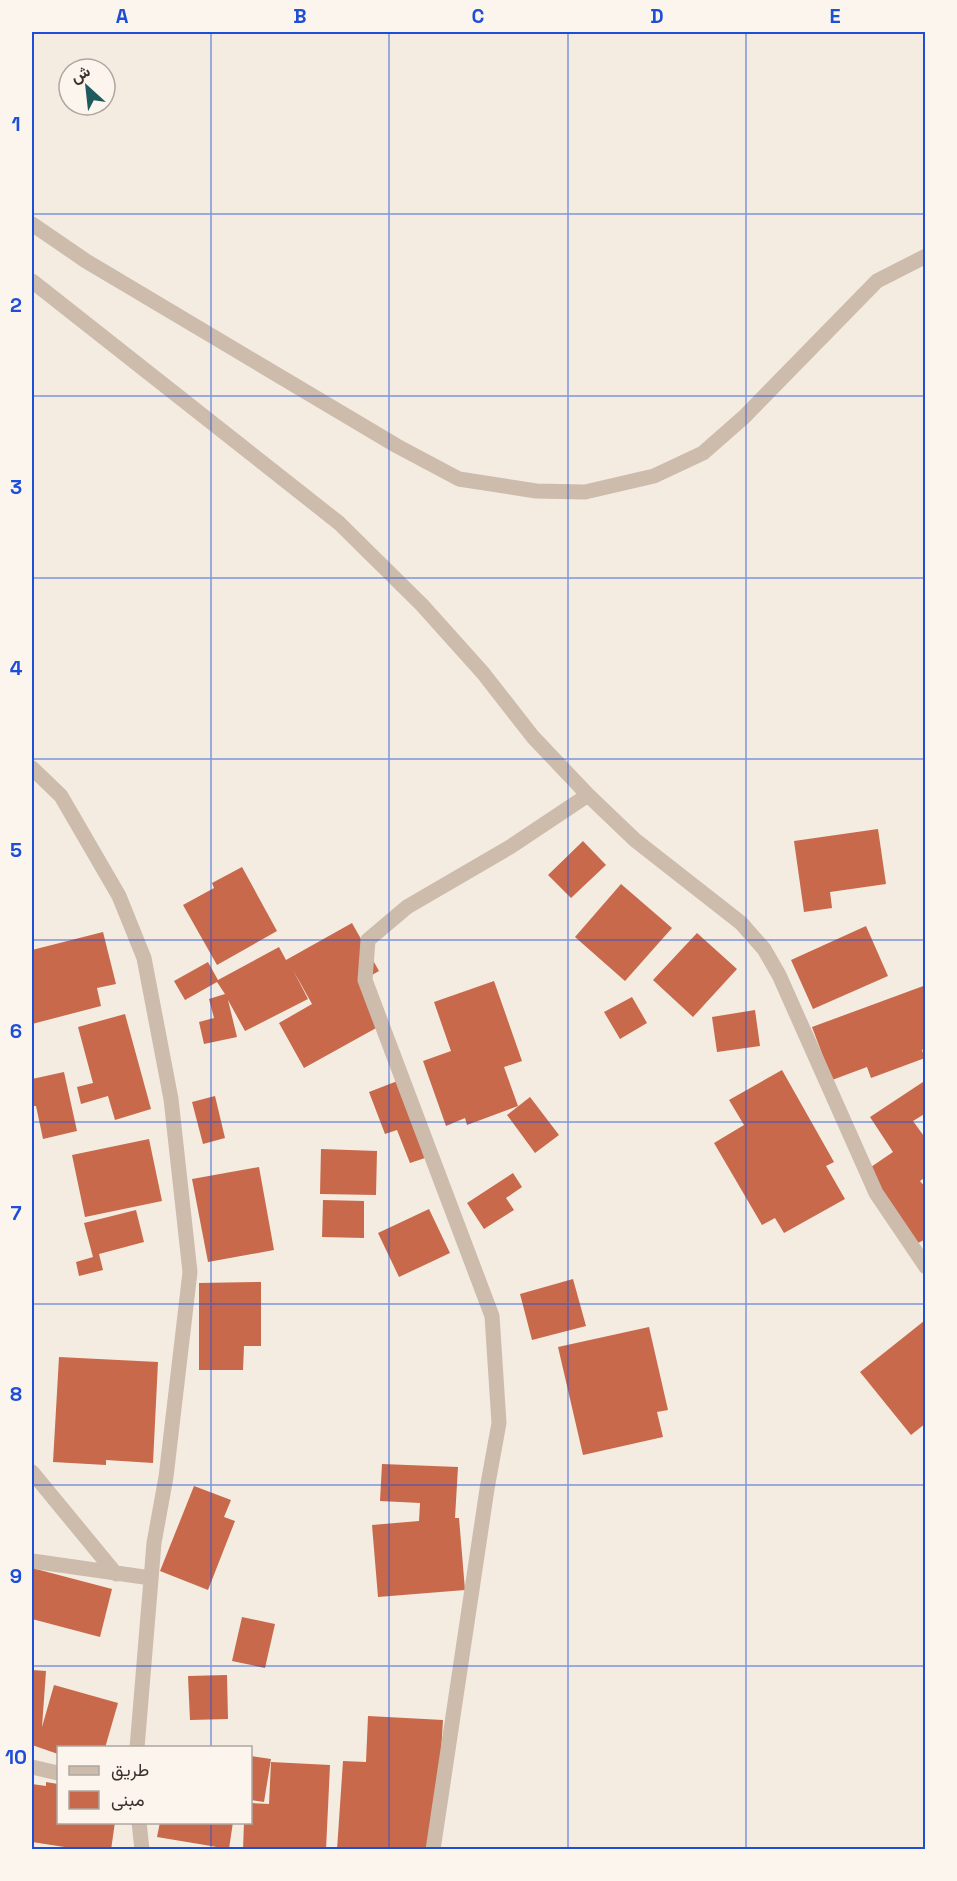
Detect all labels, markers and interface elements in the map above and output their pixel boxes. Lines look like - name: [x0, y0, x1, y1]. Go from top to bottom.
- text: A: [116, 3, 129, 29]
- text: B: [293, 3, 307, 29]
- text: C: [472, 3, 485, 29]
- text: D: [650, 3, 664, 29]
- text: E: [829, 3, 841, 29]
- north arrow: [57, 57, 117, 117]
- text: ش: [67, 60, 94, 88]
- text: 1: [11, 111, 21, 137]
- text: 2: [10, 292, 22, 318]
- text: 3: [10, 474, 22, 500]
- text: 4: [10, 655, 23, 681]
- text: 5: [10, 837, 22, 863]
- text: 6: [10, 1018, 22, 1044]
- text: 7: [10, 1200, 22, 1226]
- text: 8: [10, 1381, 22, 1407]
- text: 9: [10, 1563, 22, 1589]
- text: 10: [5, 1744, 27, 1770]
- legend: [57, 1746, 252, 1824]
- text: طريق: [111, 1758, 149, 1781]
- text: مبنى: [111, 1788, 145, 1811]

